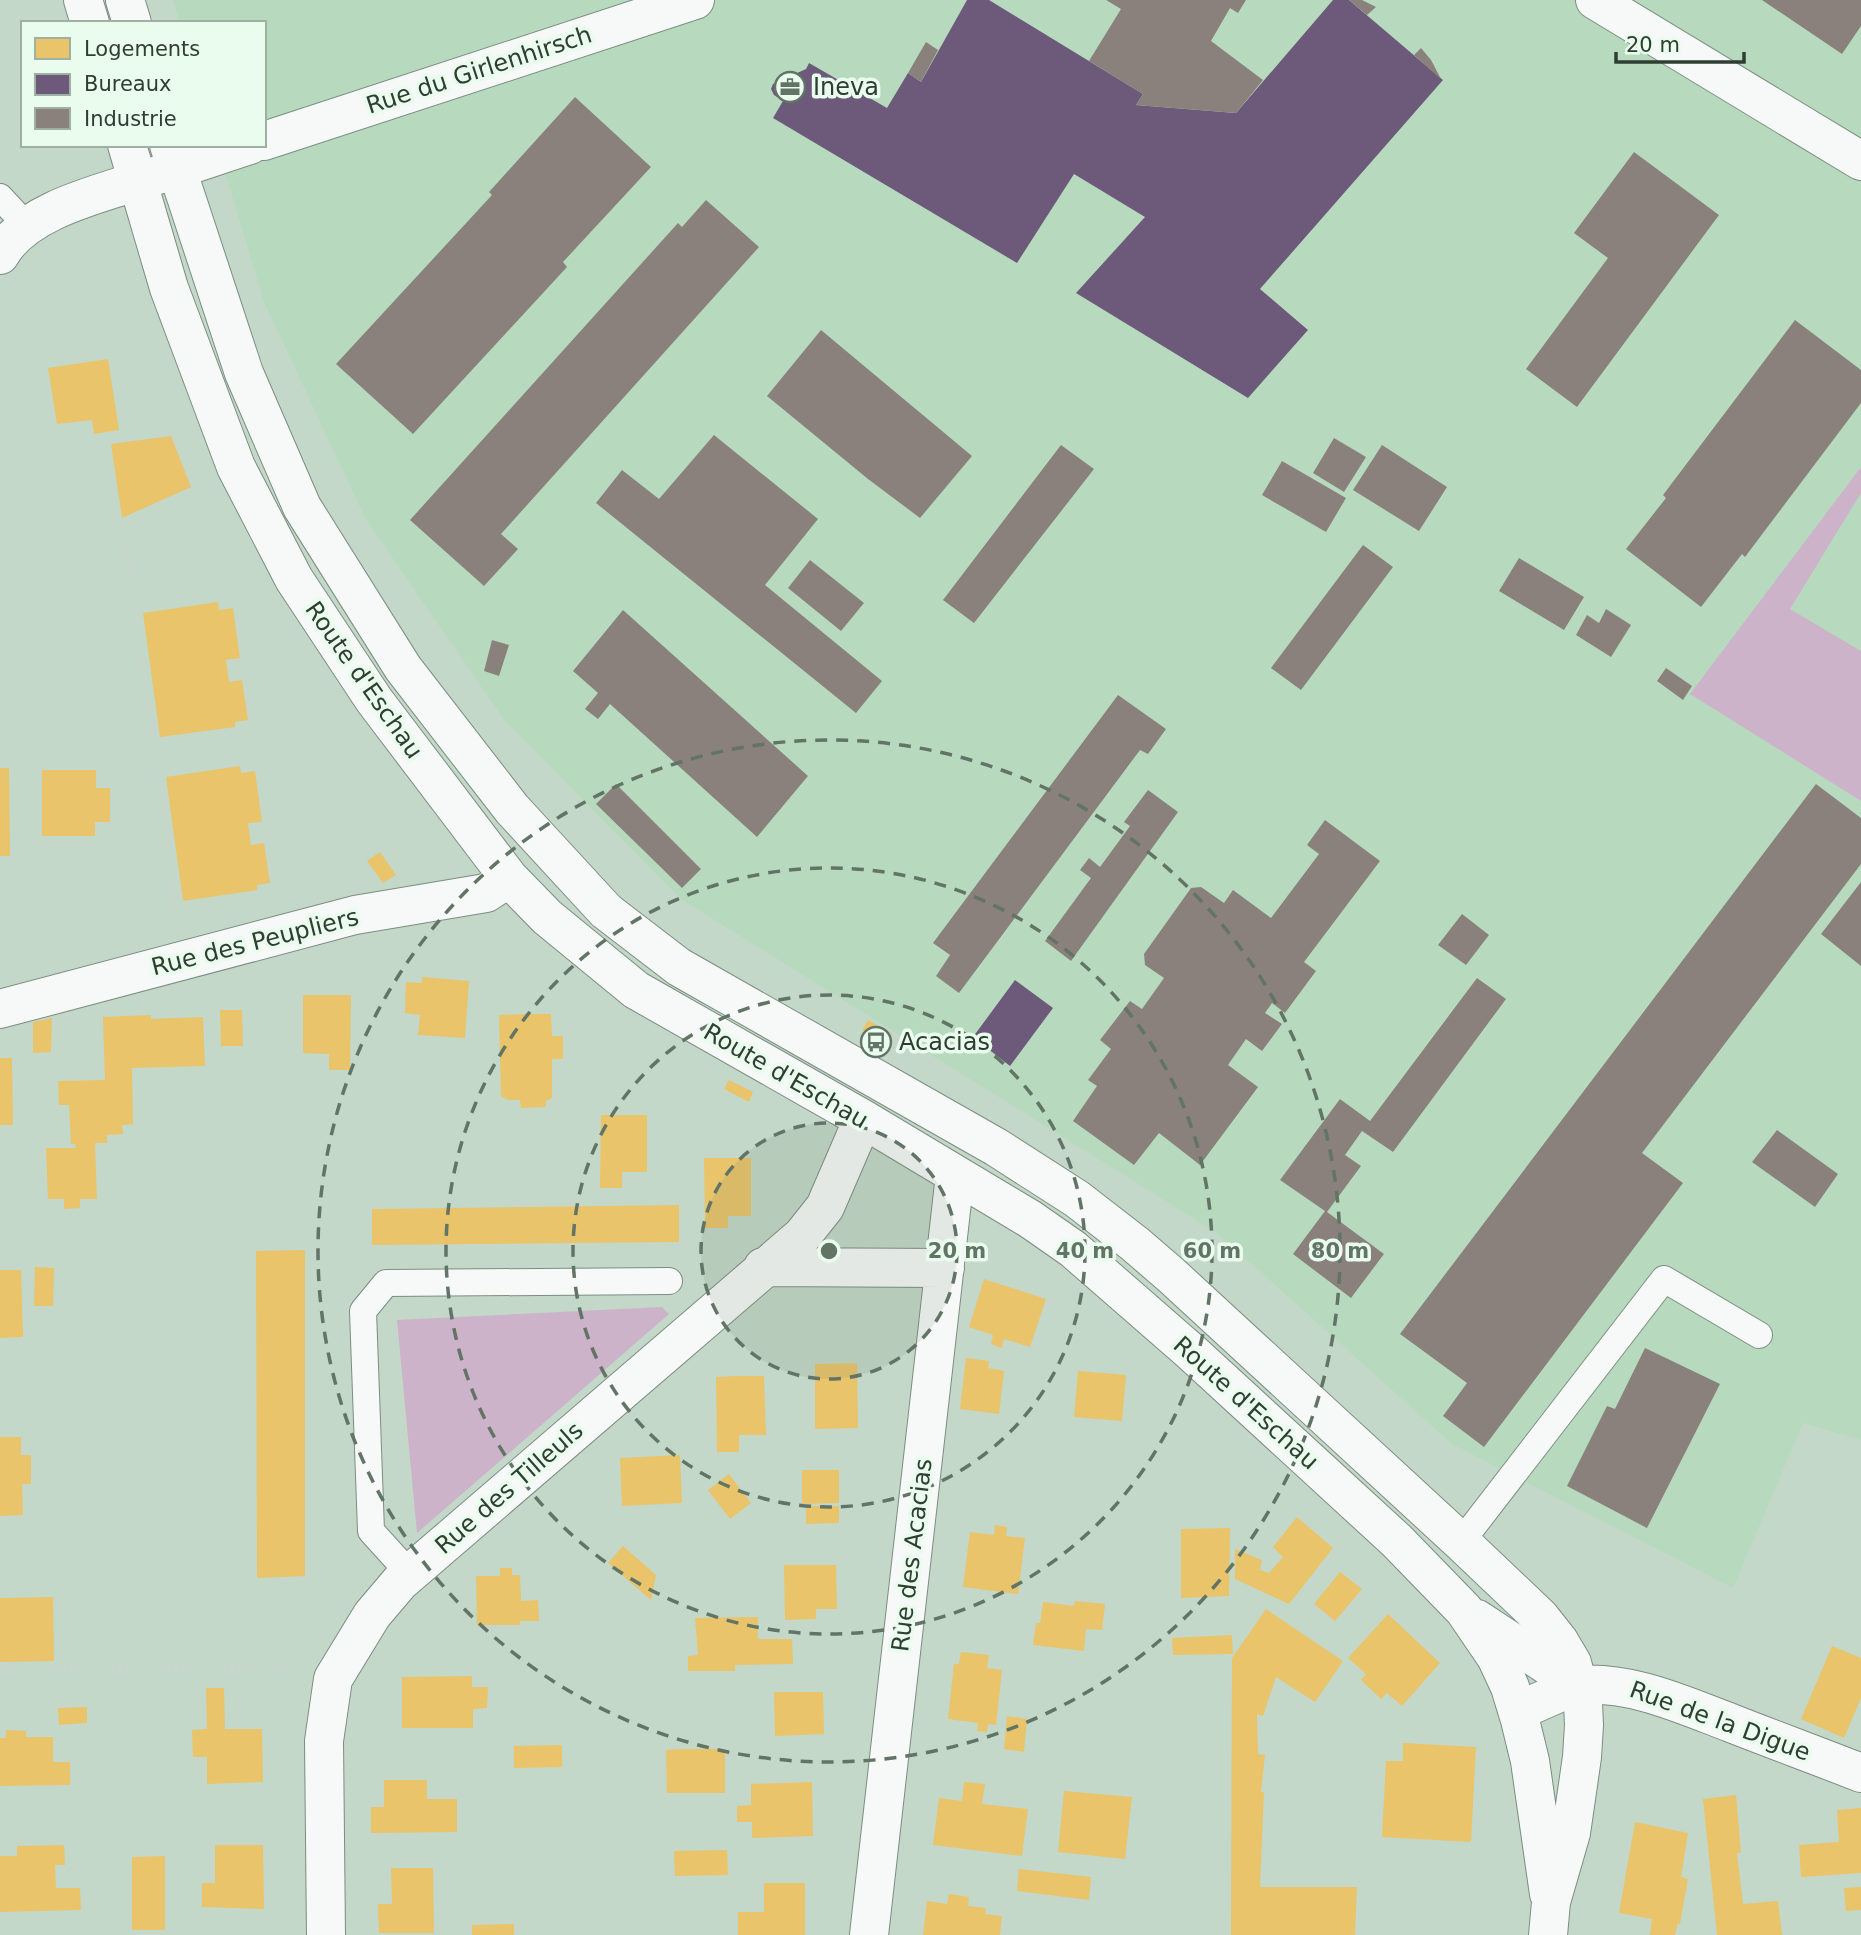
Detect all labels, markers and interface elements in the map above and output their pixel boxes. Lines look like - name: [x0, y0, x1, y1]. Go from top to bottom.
- street label: Rue du Girlenhirsch: [363, 20, 595, 120]
- legend: [21, 21, 266, 147]
- scale bar: [1616, 21, 1744, 65]
- text: 20 m: [1626, 33, 1680, 57]
- text: Logements: [84, 37, 200, 61]
- office icon: Ineva: [773, 70, 807, 104]
- text: Bureaux: [84, 72, 171, 96]
- place label: Ineva: [813, 73, 879, 101]
- text: Industrie: [84, 107, 177, 131]
- street label: Route d'Eschau: [299, 596, 429, 764]
- street label: Rue des Peupliers: [148, 903, 362, 981]
- street label: Route d'Eschau: [699, 1018, 873, 1134]
- bus stop icon: Acacias: [859, 1025, 893, 1059]
- place label: Acacias: [899, 1028, 990, 1056]
- centre of rings: [817, 1239, 841, 1263]
- text: 20 m: [928, 1239, 986, 1263]
- text: 40 m: [1056, 1239, 1114, 1263]
- text: 60 m: [1183, 1239, 1241, 1263]
- text: 80 m: [1311, 1239, 1369, 1263]
- street label: Route d'Eschau: [1168, 1331, 1324, 1475]
- street label: Rue des Tilleuls: [429, 1416, 589, 1560]
- street label: Rue des Acacias: [886, 1457, 938, 1653]
- street label: Rue de la Digue: [1626, 1675, 1814, 1767]

